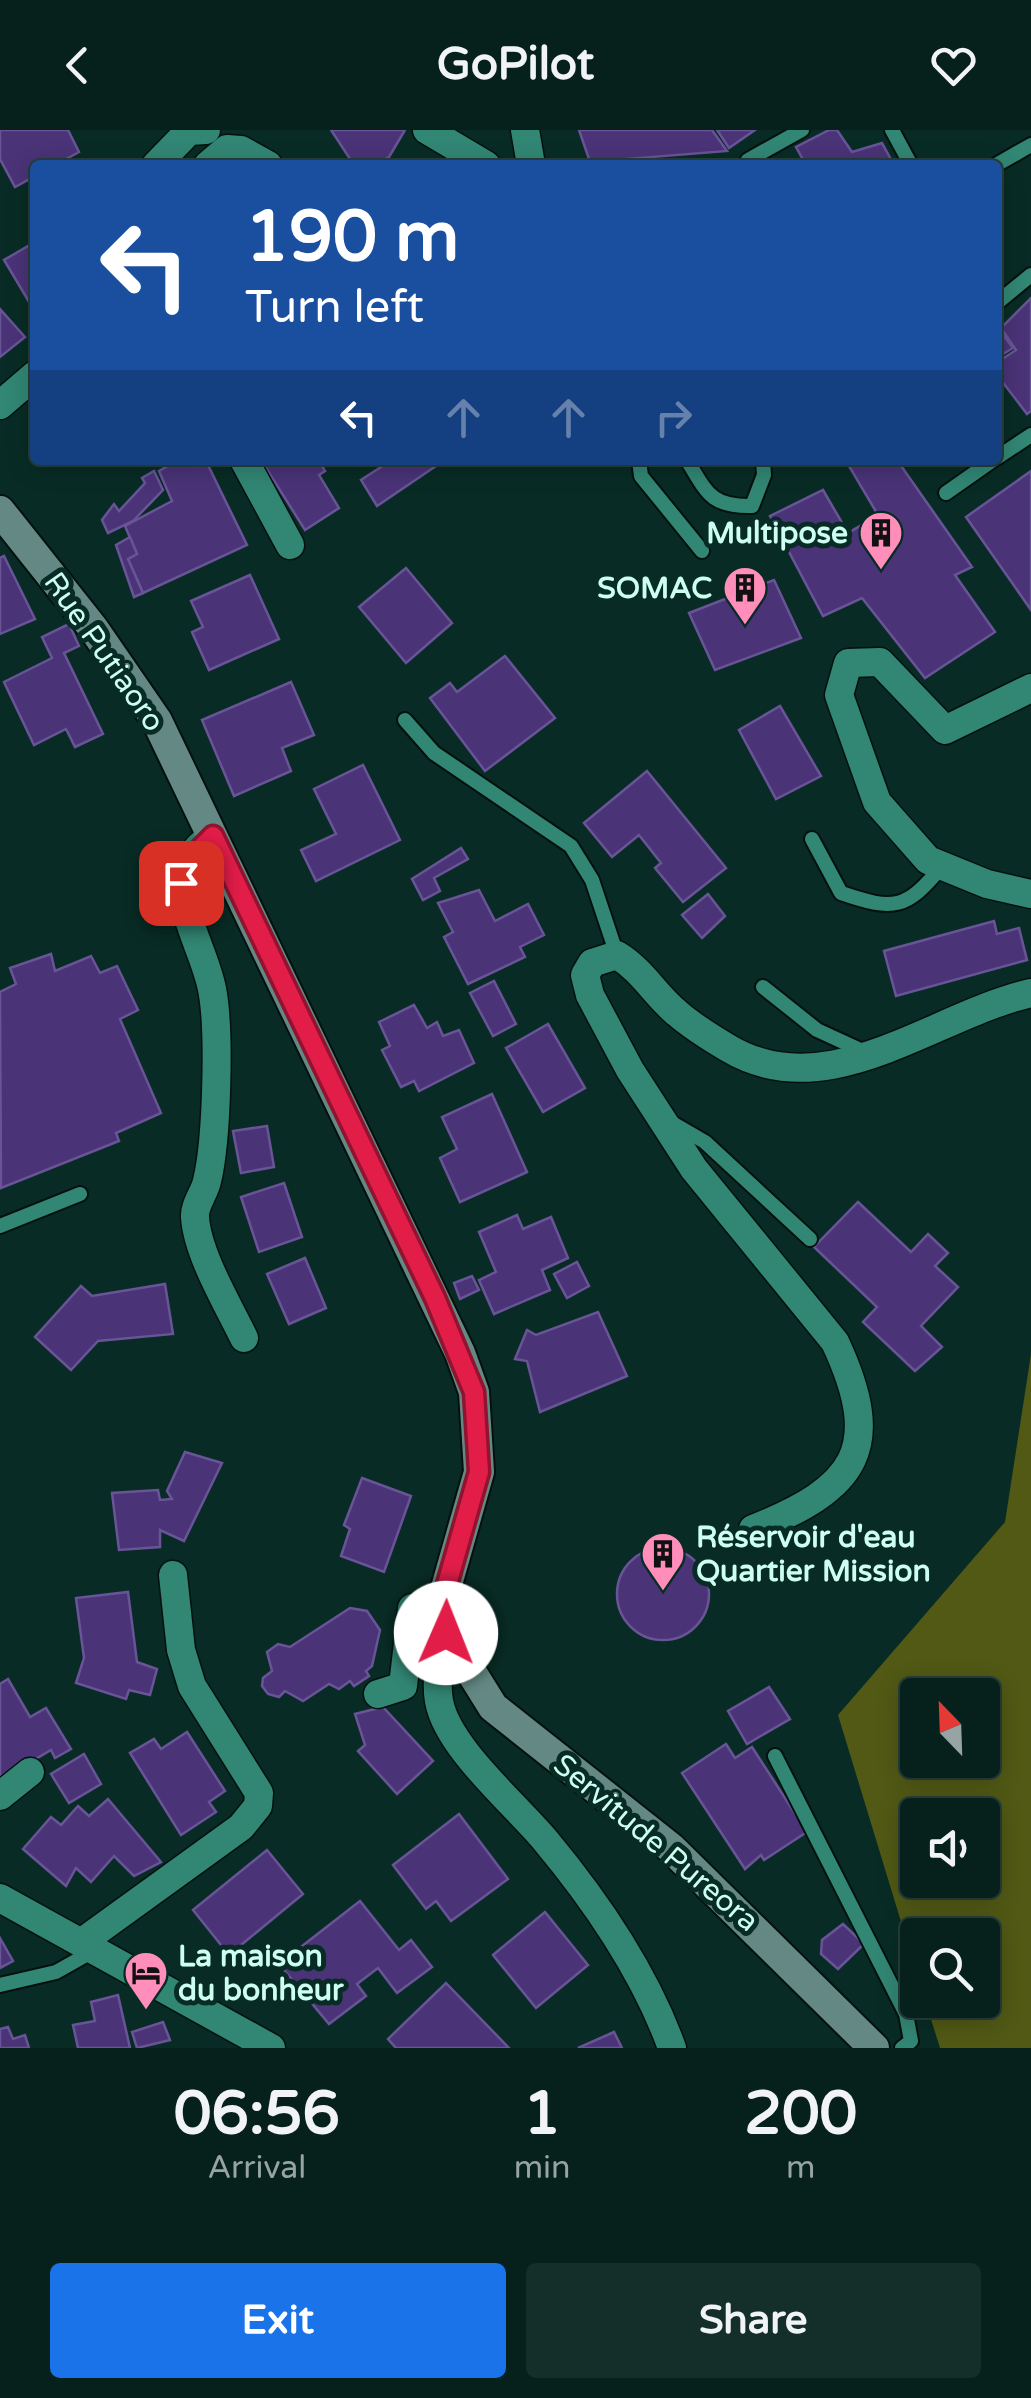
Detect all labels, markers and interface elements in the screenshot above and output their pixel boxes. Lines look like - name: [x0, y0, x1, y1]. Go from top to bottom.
- icon: back: [50, 38, 105, 93]
- text: GoPilot: [437, 38, 594, 92]
- icon: heart: [926, 38, 981, 93]
- text: 190 m: [245, 196, 459, 280]
- icon: left: [80, 200, 210, 330]
- text: Turn left: [245, 281, 424, 335]
- icon: left: [331, 390, 386, 445]
- icon: ahead: [436, 390, 491, 445]
- icon: ahead: [541, 390, 596, 445]
- icon: right: [646, 390, 701, 445]
- building icon: Multipose: [858, 510, 904, 571]
- place label: Multipose: [706, 515, 848, 552]
- street label: Rue Putiaoro: [36, 565, 172, 739]
- building icon: SOMAC: [722, 565, 768, 626]
- place label: SOMAC: [597, 570, 712, 607]
- pin: [139, 841, 224, 926]
- icon: arrive: [154, 856, 209, 911]
- place label: Réservoir d'eau Quartier Mission: [696, 1519, 931, 1590]
- building icon: Réservoir d'eau Quartier Mission: [640, 1531, 686, 1592]
- position arrow: [394, 1581, 498, 1685]
- north arrow: [900, 1678, 1000, 1778]
- map controls: [900, 1678, 1000, 2018]
- street label: Servitude Pureora: [546, 1746, 766, 1940]
- button: sound: [900, 1798, 1000, 1898]
- button: search: [900, 1918, 1000, 2018]
- place label: La maison du bonheur: [178, 1938, 344, 2009]
- hotel icon: La maison du bonheur: [123, 1950, 169, 2011]
- text: 06:56: [174, 2078, 340, 2150]
- text: 1: [523, 2078, 561, 2150]
- text: 200: [744, 2078, 857, 2150]
- text: Arrival: [207, 2149, 306, 2187]
- text: min: [514, 2149, 571, 2187]
- text: m: [786, 2149, 815, 2187]
- button: Exit: [50, 2263, 506, 2378]
- button: Share: [526, 2263, 981, 2378]

